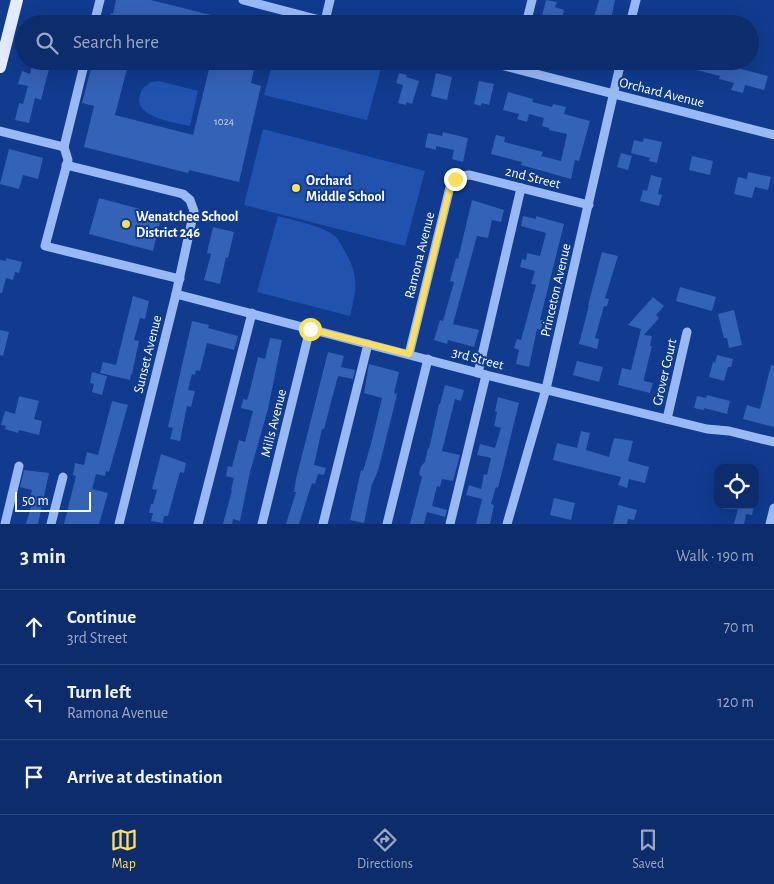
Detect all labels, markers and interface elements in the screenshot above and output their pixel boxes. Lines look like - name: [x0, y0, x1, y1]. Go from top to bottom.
- search box: [15, 15, 759, 70]
- icon: search: [33, 29, 61, 57]
- text: Search here: [73, 33, 159, 52]
- street label: Orchard Avenue: [618, 76, 706, 110]
- house number: 1024: [214, 116, 234, 127]
- street label: 2nd Street: [504, 164, 562, 192]
- route end: [444, 168, 467, 191]
- place label: Orchard Middle School: [306, 174, 385, 204]
- marker: Orchard Middle School: [290, 182, 302, 194]
- place label: Wenatchee School District 246: [136, 210, 239, 240]
- street label: Ramona Avenue: [402, 211, 437, 300]
- marker: Wenatchee School District 246: [120, 218, 132, 230]
- street label: Princeton Avenue: [538, 242, 574, 338]
- street label: Sunset Avenue: [131, 314, 164, 395]
- route start: [299, 318, 322, 341]
- street label: Grover Court: [650, 337, 680, 407]
- street label: 3rd Street: [450, 345, 506, 373]
- street label: Mills Avenue: [259, 388, 289, 459]
- map controls: [714, 464, 759, 509]
- button: locate: [714, 464, 759, 509]
- scale bar: [15, 489, 91, 512]
- text: 50 m: [22, 494, 49, 508]
- text: 3 min: [20, 546, 66, 567]
- text: Walk · 190 m: [676, 548, 754, 564]
- text: Continue: [67, 608, 136, 627]
- icon: ahead: [20, 613, 48, 641]
- text: 70 m: [723, 619, 754, 635]
- text: 3rd Street: [67, 630, 127, 646]
- text: Turn left: [67, 683, 131, 702]
- icon: left: [20, 688, 48, 716]
- text: 120 m: [717, 694, 754, 710]
- text: Ramona Avenue: [67, 705, 168, 721]
- icon: arrive: [20, 763, 48, 791]
- text: Arrive at destination: [67, 768, 223, 787]
- tab: Map: [110, 826, 138, 873]
- tab: Directions: [357, 826, 413, 873]
- tab: Saved: [632, 826, 664, 873]

